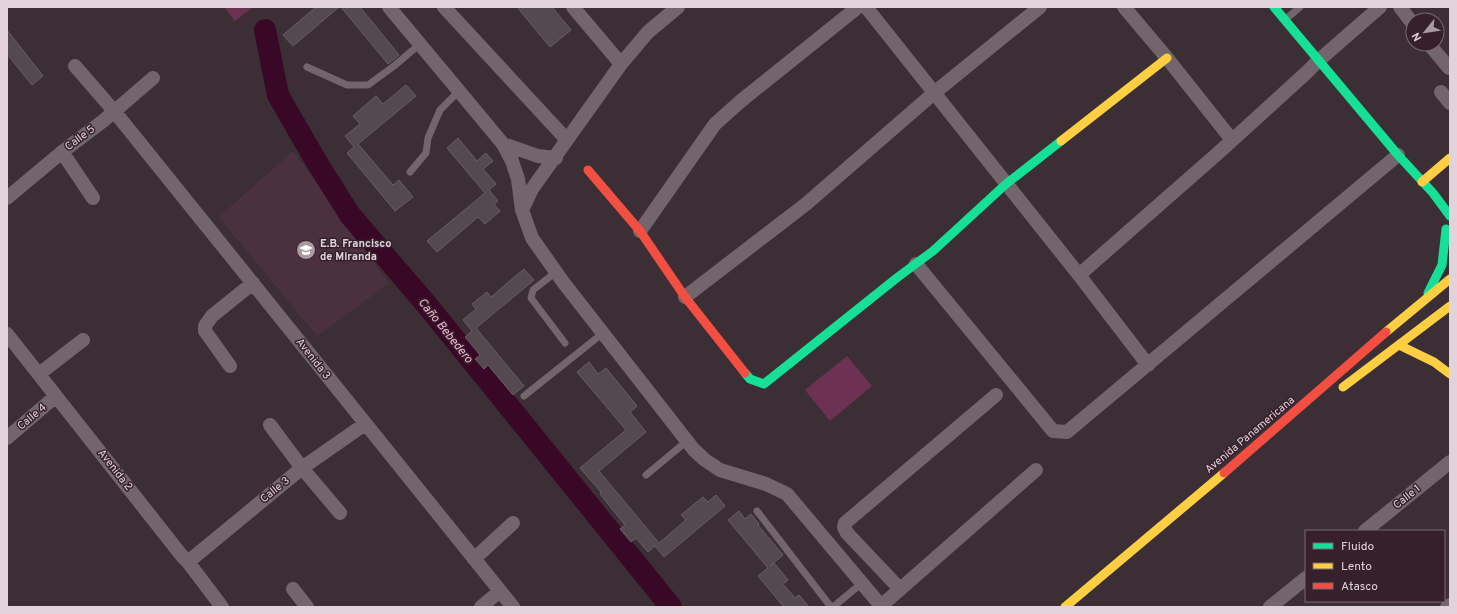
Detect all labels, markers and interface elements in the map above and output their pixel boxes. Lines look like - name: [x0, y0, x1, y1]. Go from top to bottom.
- north arrow: [1405, 12, 1445, 52]
- text: N: [1409, 30, 1425, 43]
- street label: Calle 5: [62, 122, 98, 154]
- place label: E.B. Francisco de Miranda: [320, 237, 392, 264]
- school or university icon: E.B. Francisco de Miranda: [295, 239, 317, 261]
- water label: Caño Bebedero: [414, 295, 477, 367]
- street label: Avenida 3: [292, 336, 334, 382]
- street label: Avenida Panamericana: [1202, 393, 1298, 477]
- street label: Calle 4: [14, 401, 50, 433]
- street label: Avenida 2: [94, 446, 136, 494]
- street label: Calle 3: [257, 474, 293, 506]
- street label: Calle 1: [1390, 482, 1424, 512]
- legend: [1305, 530, 1445, 602]
- text: Fluido: [1341, 539, 1374, 555]
- text: Lento: [1341, 559, 1372, 575]
- text: Atasco: [1341, 579, 1378, 595]

